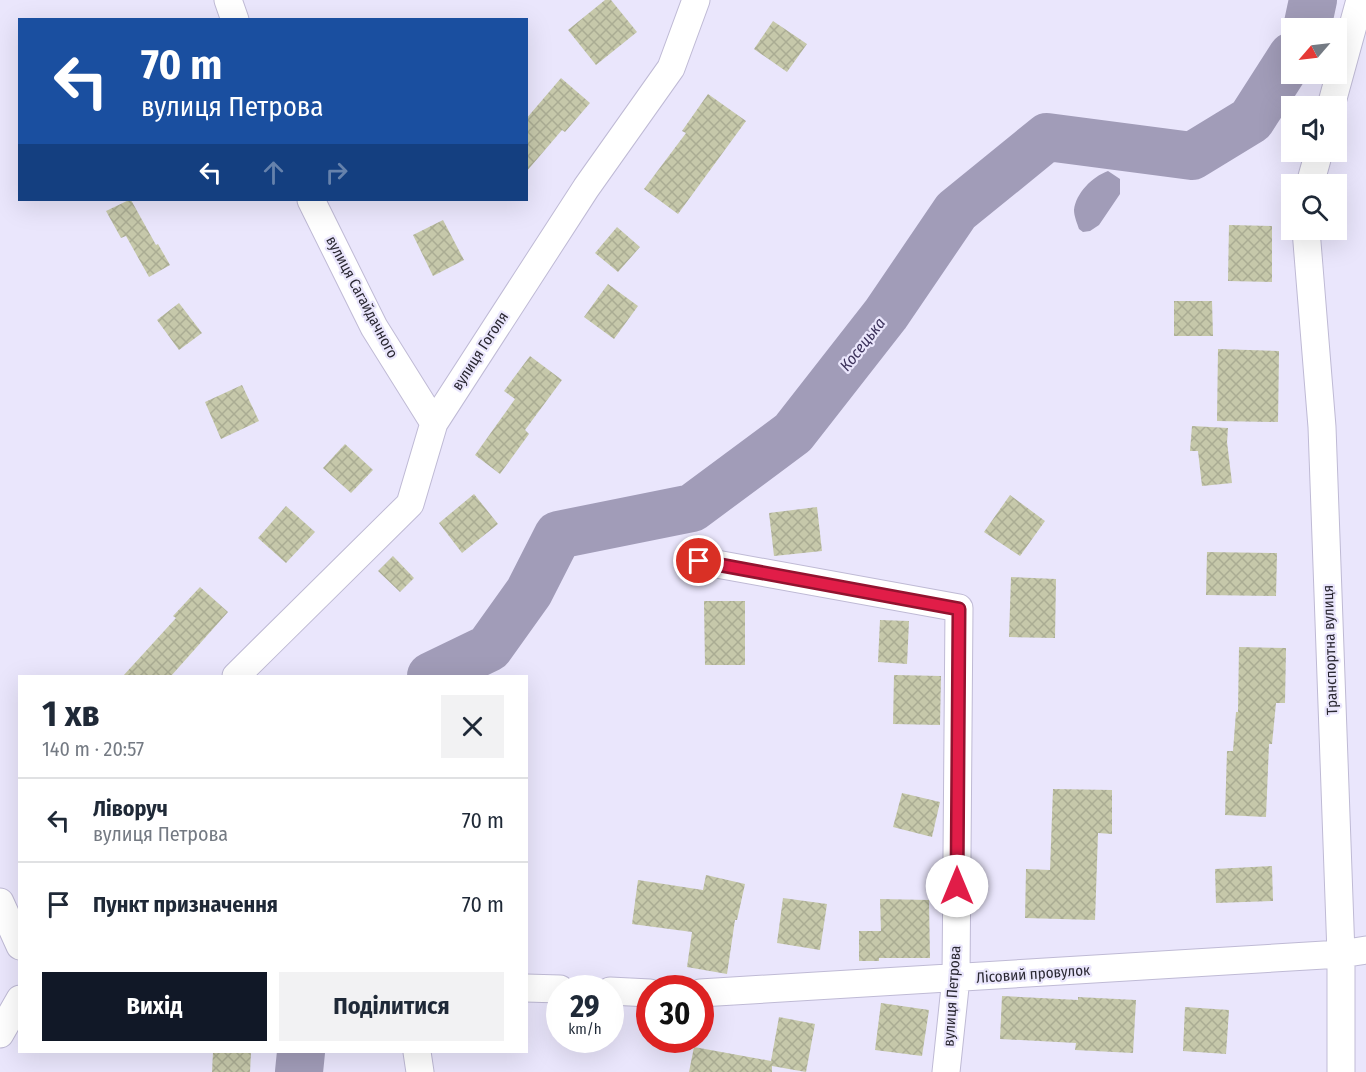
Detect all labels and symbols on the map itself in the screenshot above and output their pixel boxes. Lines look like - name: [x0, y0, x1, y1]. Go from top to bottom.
- north arrow: [1281, 18, 1347, 84]
- street label: вулиця Сагайдачного: [322, 233, 402, 361]
- street label: вулиця Гоголя: [448, 308, 512, 394]
- water label: Косецька: [836, 314, 889, 375]
- pin: [673, 535, 724, 586]
- street label: Транспортна вулиця: [1319, 585, 1341, 715]
- position arrow: [925, 854, 989, 918]
- street label: вулиця Петрова: [939, 945, 965, 1047]
- street label: Лісовий провулок: [975, 961, 1091, 987]
- speed limit sign: 30: [636, 975, 714, 1053]

